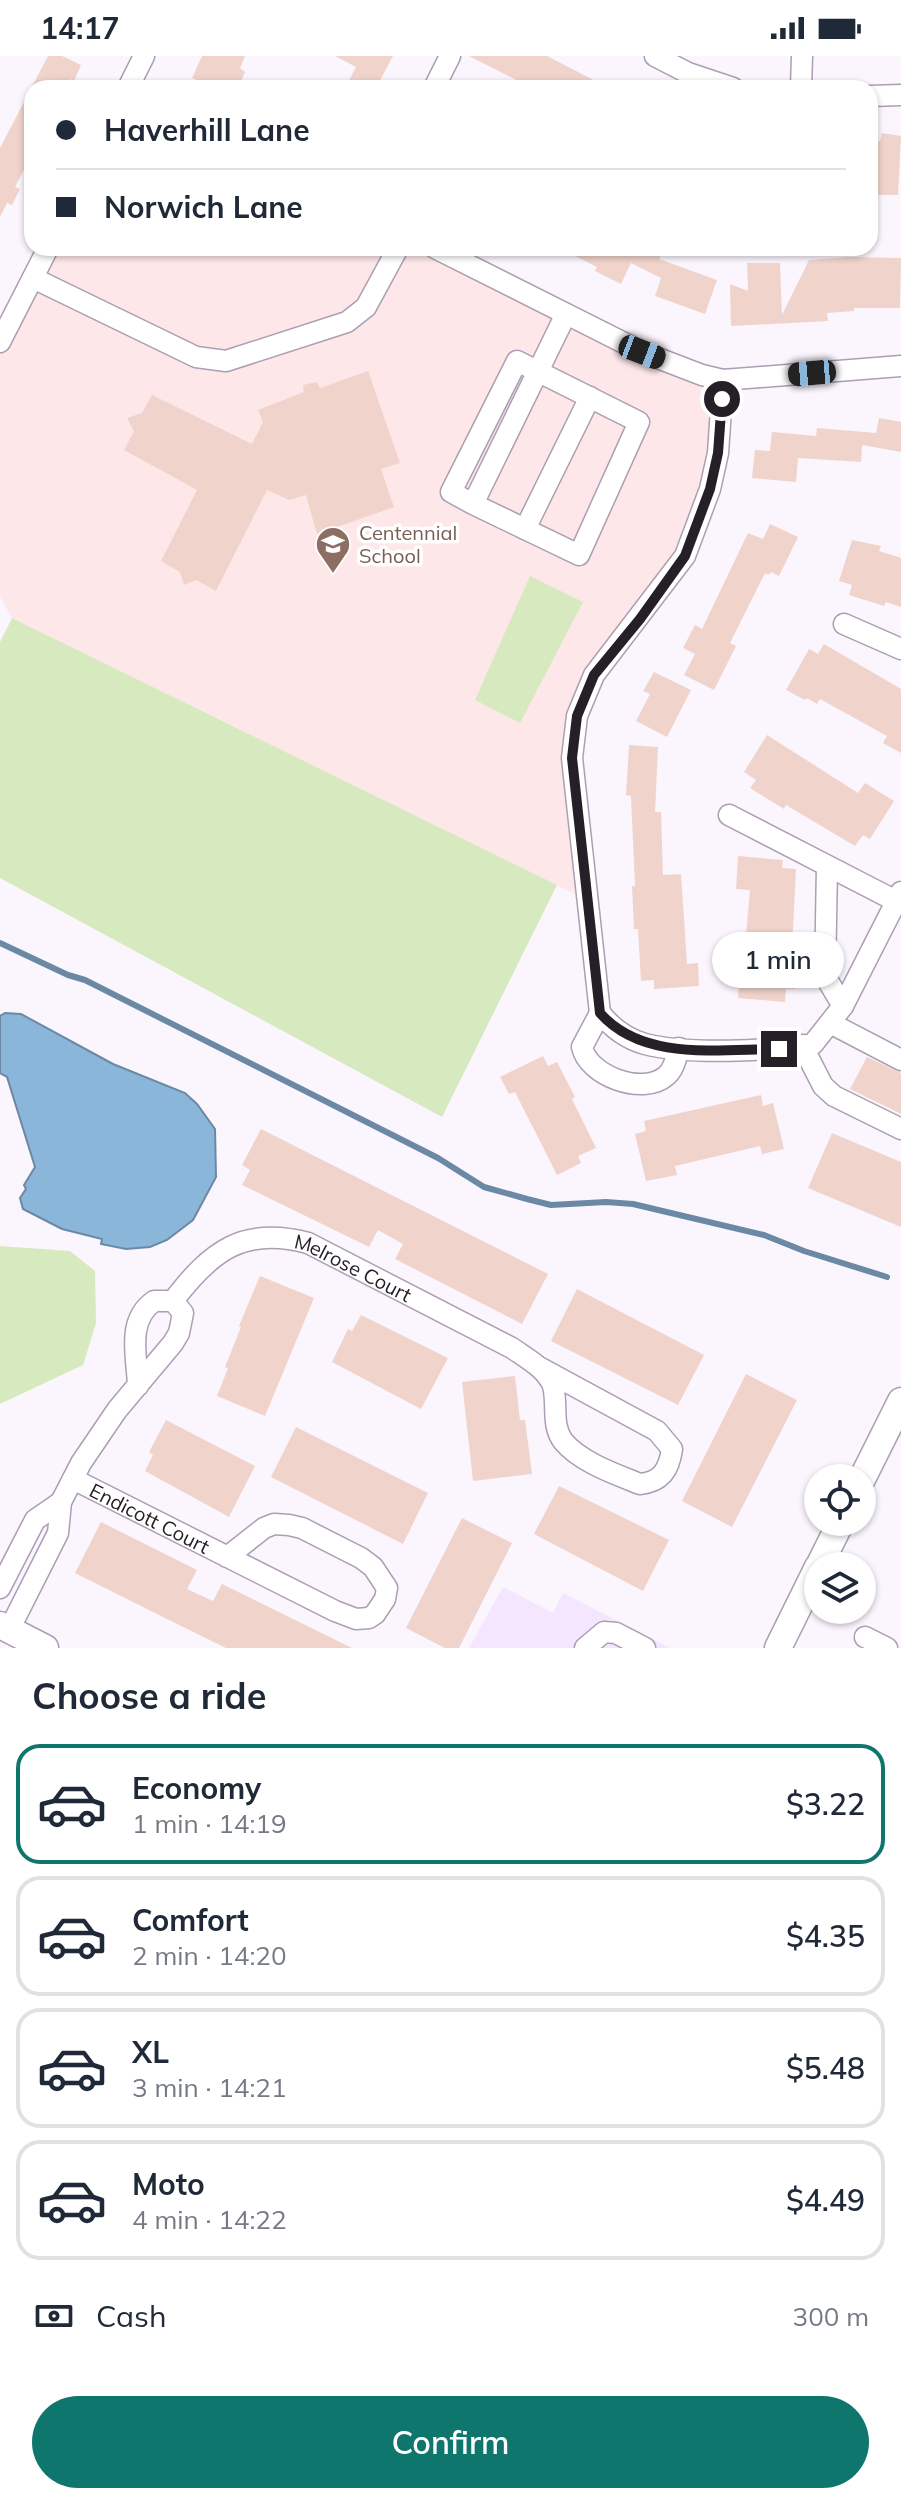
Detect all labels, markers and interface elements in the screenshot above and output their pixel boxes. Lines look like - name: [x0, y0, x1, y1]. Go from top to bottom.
- text: 14:17: [40, 9, 119, 47]
- text: Haverhill Lane: [104, 111, 310, 149]
- text: Norwich Lane: [104, 188, 303, 226]
- car: [615, 332, 669, 372]
- car: [787, 359, 837, 387]
- route start: [704, 381, 740, 417]
- place label: Centennial School: [359, 520, 457, 568]
- school or university icon: Centennial School: [314, 525, 352, 575]
- callout: 1 min: [713, 933, 845, 989]
- text: 1 min: [744, 943, 812, 976]
- route end: [761, 1031, 797, 1067]
- street label: Melrose Court: [292, 1228, 416, 1307]
- map controls: [804, 1464, 876, 1624]
- button: locate: [804, 1464, 876, 1536]
- street label: Endicott Court: [86, 1477, 214, 1558]
- button: layers: [804, 1552, 876, 1624]
- text: Choose a ride: [32, 1673, 266, 1718]
- icon: car: [36, 1768, 108, 1840]
- text: Economy: [132, 1769, 261, 1807]
- text: $3.22: [786, 1785, 865, 1823]
- text: 1 min · 14:19: [132, 1807, 287, 1840]
- icon: car: [36, 1900, 108, 1972]
- text: Comfort: [132, 1901, 249, 1939]
- text: $4.35: [786, 1917, 865, 1955]
- text: 2 min · 14:20: [132, 1939, 287, 1972]
- icon: car: [36, 2032, 108, 2104]
- text: XL: [132, 2033, 169, 2071]
- text: $5.48: [786, 2049, 865, 2087]
- text: 3 min · 14:21: [132, 2071, 287, 2104]
- icon: car: [36, 2164, 108, 2236]
- text: Moto: [132, 2165, 205, 2203]
- text: $4.49: [786, 2181, 865, 2219]
- text: 4 min · 14:22: [132, 2203, 287, 2236]
- icon: cash: [32, 2294, 76, 2338]
- text: Cash: [96, 2297, 167, 2335]
- text: 300 m: [793, 2300, 869, 2333]
- button: Confirm: [32, 2396, 869, 2488]

